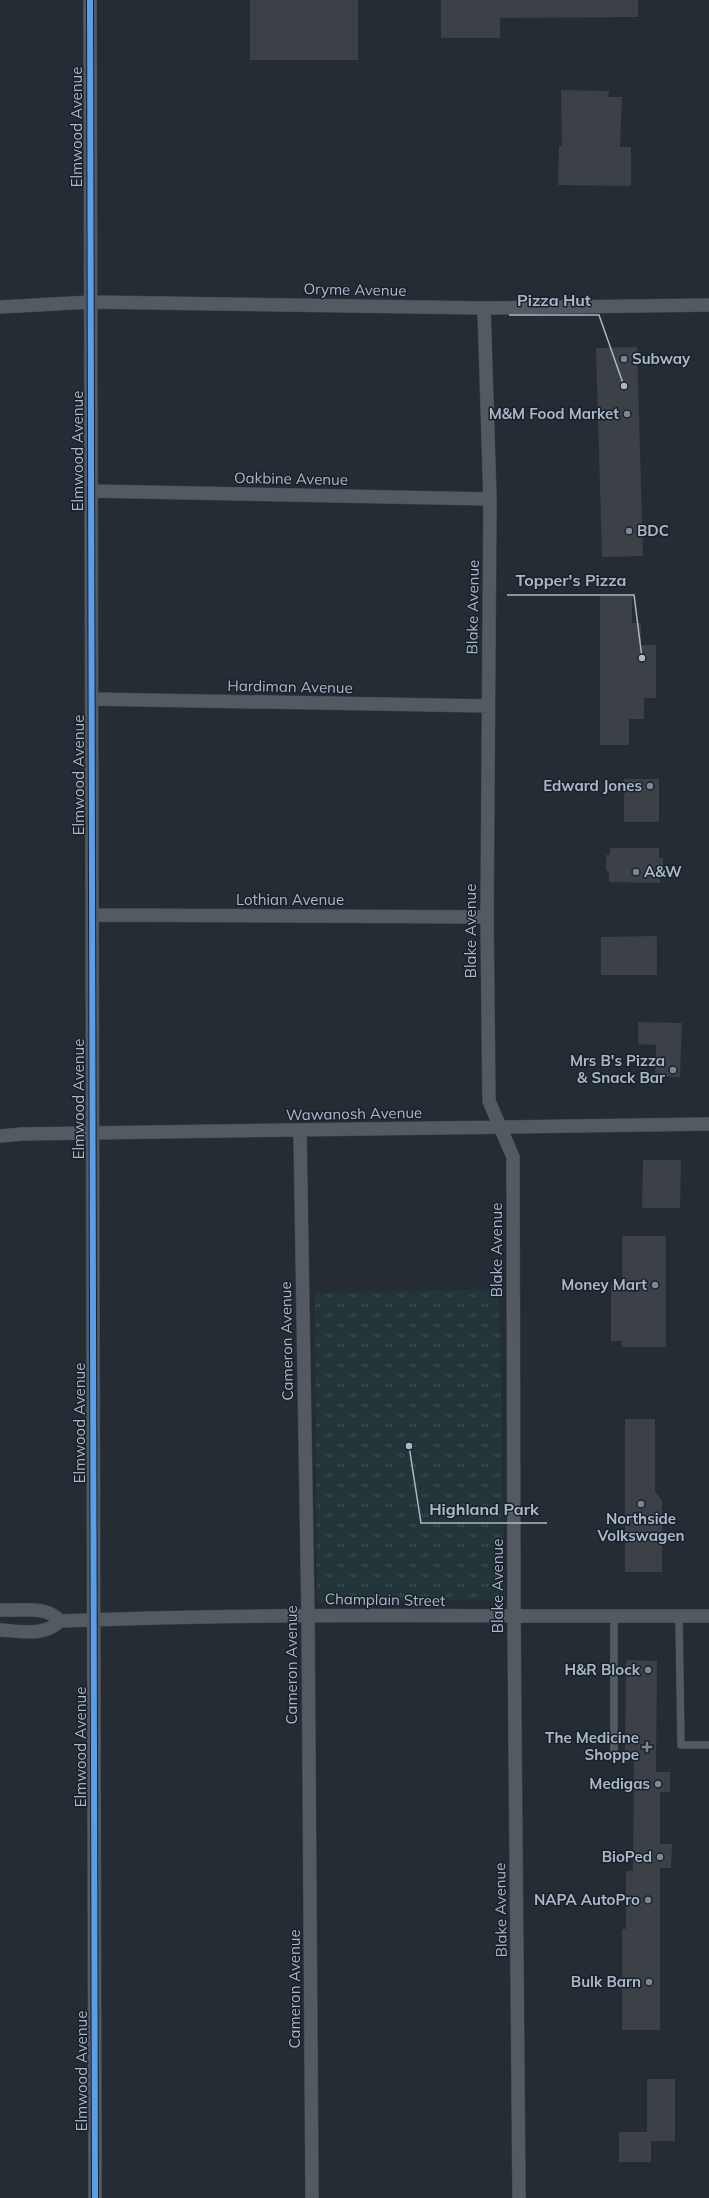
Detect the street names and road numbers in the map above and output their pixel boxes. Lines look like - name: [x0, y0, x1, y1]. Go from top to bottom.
- street label: Elmwood Avenue: [67, 67, 86, 187]
- street label: Oryme Avenue: [303, 279, 407, 300]
- street label: Elmwood Avenue: [68, 391, 87, 511]
- street label: Oakbine Avenue: [234, 468, 348, 489]
- street label: Blake Avenue: [462, 560, 483, 654]
- street label: Hardiman Avenue: [227, 676, 353, 697]
- street label: Elmwood Avenue: [69, 715, 88, 835]
- street label: Blake Avenue: [461, 884, 480, 978]
- street label: Lothian Avenue: [236, 890, 344, 909]
- street label: Elmwood Avenue: [69, 1039, 88, 1159]
- street label: Wawanosh Avenue: [286, 1103, 422, 1124]
- street label: Blake Avenue: [487, 1203, 506, 1297]
- street label: Cameron Avenue: [276, 1281, 297, 1401]
- street label: Elmwood Avenue: [70, 1363, 89, 1483]
- street label: Blake Avenue: [488, 1539, 507, 1633]
- street label: Champlain Street: [325, 1589, 445, 1610]
- street label: Cameron Avenue: [282, 1605, 301, 1725]
- street label: Elmwood Avenue: [71, 1687, 90, 1807]
- street label: Blake Avenue: [490, 1863, 511, 1957]
- street label: Cameron Avenue: [285, 1929, 304, 2049]
- street label: Elmwood Avenue: [72, 2011, 91, 2131]

